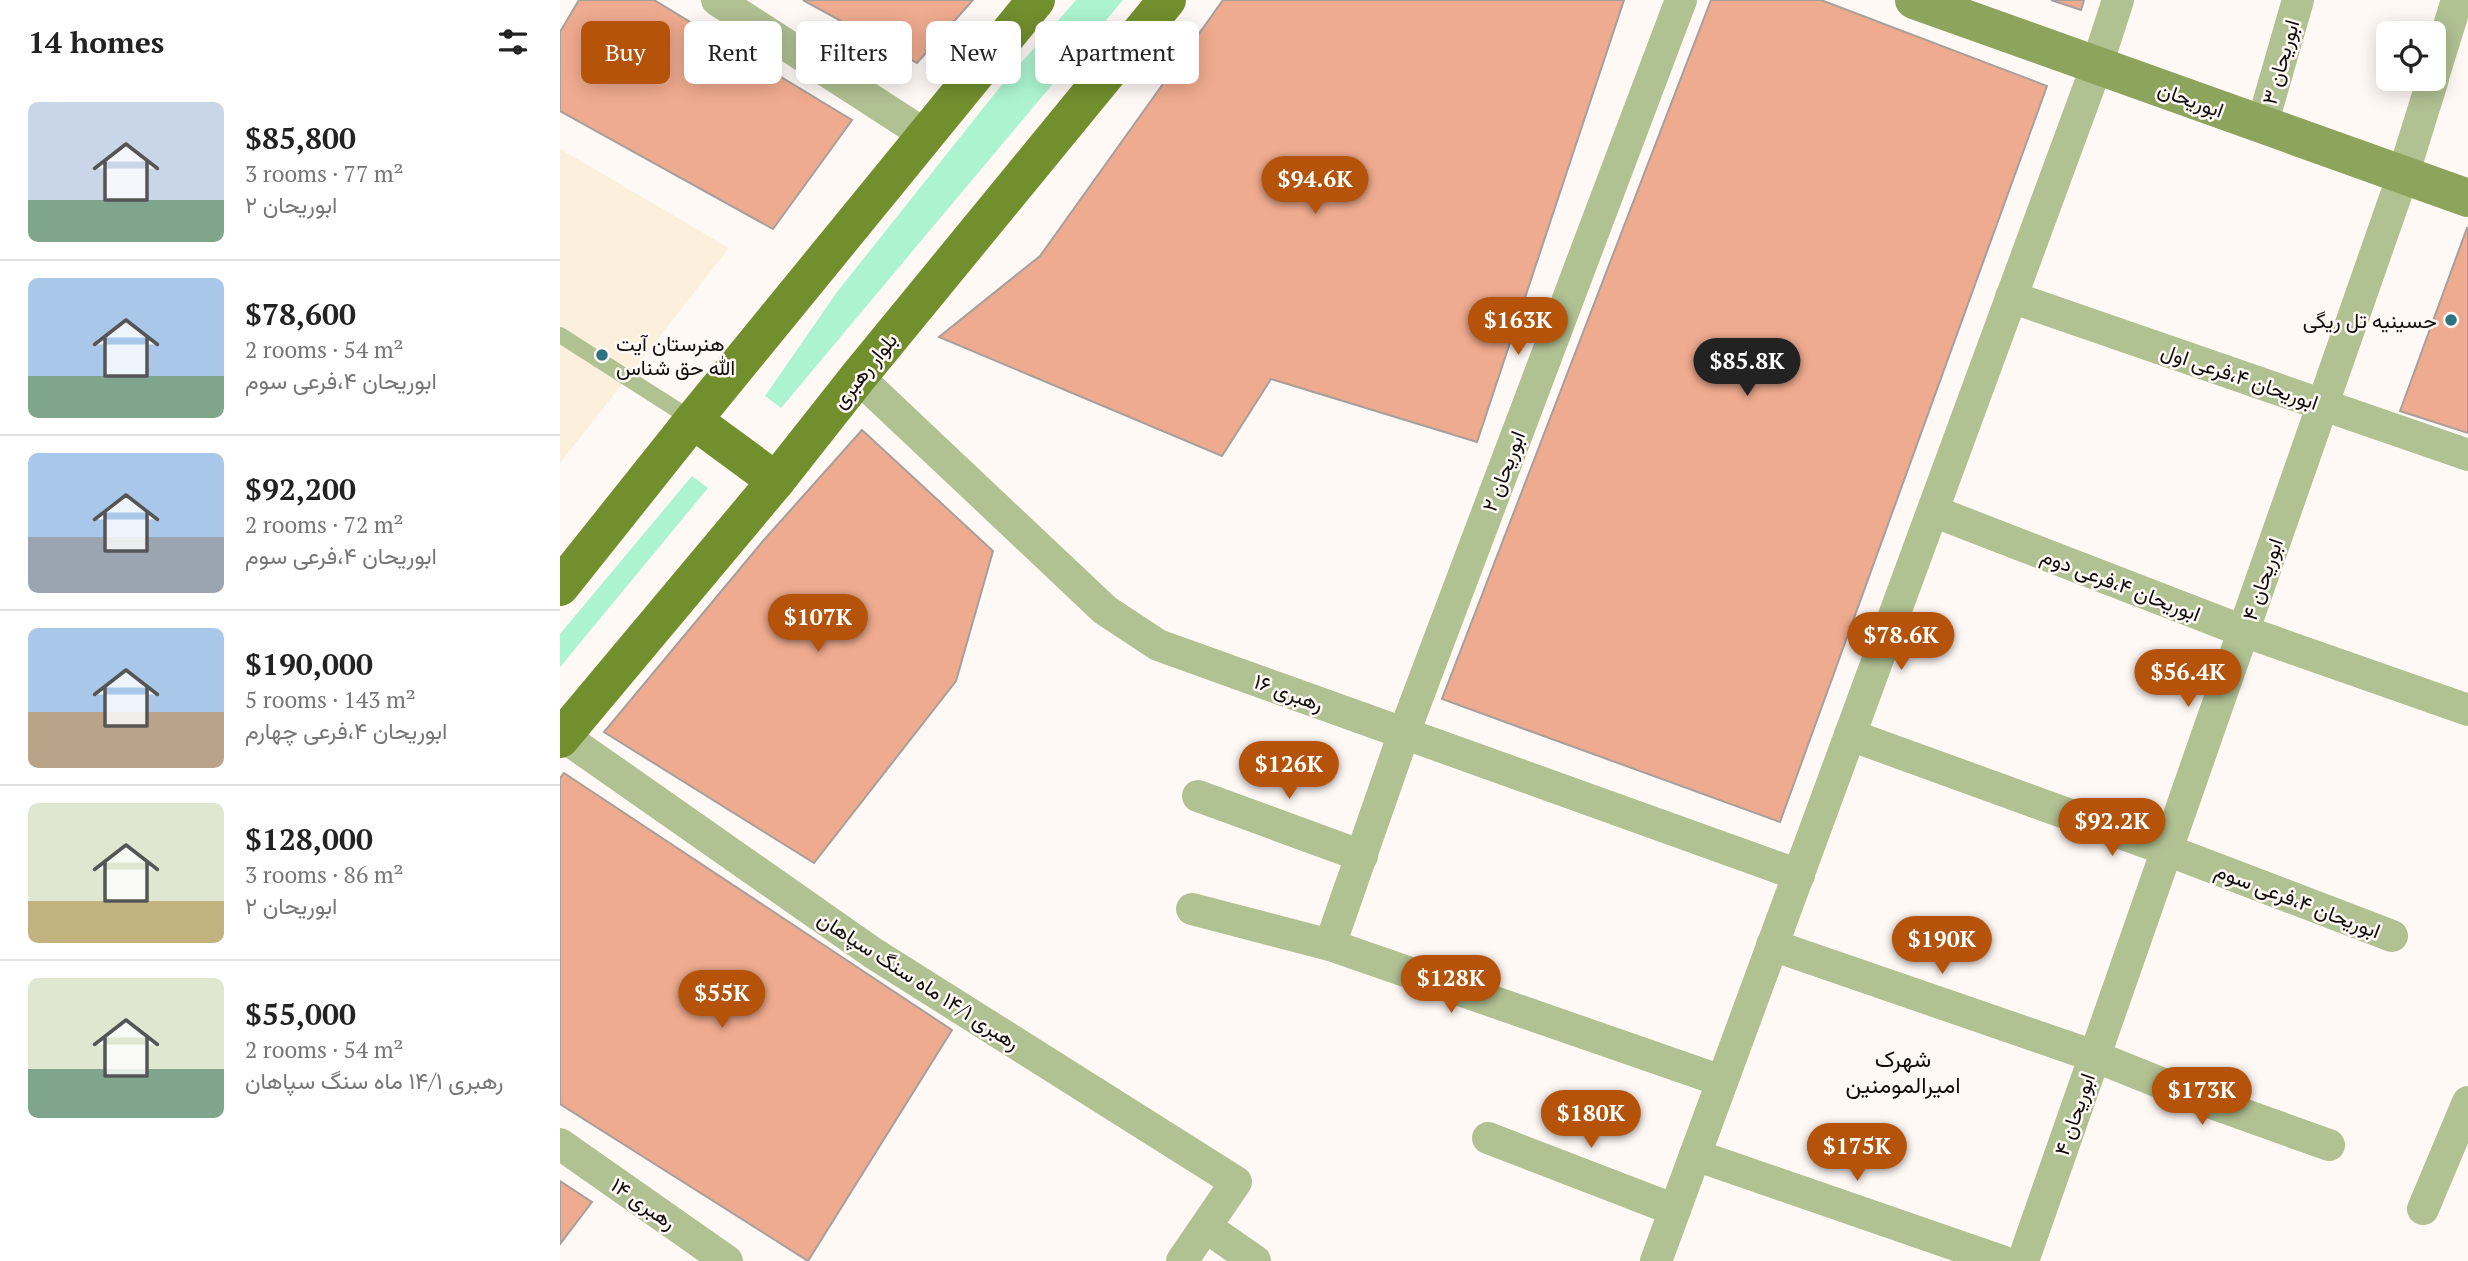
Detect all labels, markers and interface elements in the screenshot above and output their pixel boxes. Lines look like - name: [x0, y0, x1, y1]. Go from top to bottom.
- street label: ابوریحان ۳: [2255, 16, 2305, 108]
- chip: Buy: [581, 21, 670, 84]
- chip: Rent: [684, 21, 782, 84]
- chip: Filters: [796, 21, 912, 84]
- chip: New: [926, 21, 1021, 84]
- chip: Apartment: [1035, 21, 1199, 84]
- map controls: [2376, 21, 2446, 91]
- button: locate: [2376, 21, 2446, 91]
- text: 14 homes: [28, 22, 164, 62]
- icon: filters: [494, 23, 532, 61]
- street label: ابوریحان: [2154, 74, 2228, 124]
- text: $85,800: [245, 118, 356, 158]
- icon: home: [84, 130, 168, 214]
- pin: $94.6K: [1258, 156, 1372, 216]
- text: 3 rooms · 77 m²: [245, 158, 404, 189]
- text: $94.6K: [1277, 163, 1353, 194]
- text: ابوریحان ۲: [245, 189, 337, 220]
- text: $78,600: [245, 294, 356, 334]
- pin: $163K: [1469, 298, 1567, 357]
- text: $163K: [1484, 304, 1552, 335]
- icon: home: [84, 306, 168, 390]
- place label: حسینیه تل ریگی: [2303, 306, 2437, 334]
- marker: حسینیه تل ریگی: [2443, 312, 2459, 328]
- street label: بلوار رهبری: [825, 326, 903, 414]
- place label: هنرستان آیت الله حق شناس: [616, 329, 735, 381]
- text: 2 rooms · 54 m²: [245, 334, 404, 365]
- street label: ابوریحان ۴،فرعی اول: [2158, 336, 2322, 416]
- pin: $85.8K: [1690, 338, 1804, 398]
- text: $85.8K: [1709, 345, 1785, 376]
- marker: هنرستان آیت الله حق شناس: [594, 347, 610, 363]
- text: ابوریحان ۴،فرعی سوم: [245, 365, 437, 396]
- street label: ابوریحان ۲: [1475, 427, 1531, 515]
- text: $92,200: [245, 469, 356, 509]
- icon: home: [84, 481, 168, 565]
- text: 2 rooms · 72 m²: [245, 509, 404, 540]
- street label: ابوریحان ۴: [2235, 534, 2289, 624]
- text: ابوریحان ۴،فرعی سوم: [245, 540, 437, 571]
- street label: ابوریحان ۴،فرعی دوم: [2037, 541, 2205, 628]
- pin: $107K: [769, 594, 867, 654]
- text: $107K: [784, 601, 852, 632]
- pin: $78.6K: [1844, 612, 1958, 672]
- text: $78.6K: [1863, 619, 1939, 650]
- text: $190,000: [245, 644, 373, 684]
- pin: $56.4K: [2131, 650, 2245, 709]
- icon: home: [84, 656, 168, 740]
- text: $56.4K: [2150, 656, 2226, 687]
- street label: رهبری ۱۶: [1251, 667, 1327, 717]
- text: 5 rooms · 143 m²: [245, 684, 416, 715]
- text: ابوریحان ۴،فرعی چهارم: [245, 715, 447, 746]
- pin: $126K: [1240, 742, 1338, 801]
- text: $126K: [1255, 748, 1323, 779]
- pin: $92.2K: [2055, 798, 2169, 858]
- text: $92.2K: [2074, 805, 2150, 836]
- text: $128,000: [245, 819, 373, 859]
- icon: home: [84, 831, 168, 915]
- street label: ابوریحان ۴،فرعی سوم: [2211, 856, 2385, 945]
- text: 3 rooms · 86 m²: [245, 859, 404, 890]
- text: ابوریحان ۲: [245, 890, 337, 921]
- street label: رهبری ۱۴/۱ ماه سنگ سپاهان: [812, 904, 1026, 1057]
- pin: $190K: [1893, 916, 1991, 976]
- text: $190K: [1908, 923, 1976, 954]
- pin: $128K: [1402, 956, 1500, 1015]
- text: $128K: [1417, 962, 1485, 993]
- pin: $55K: [681, 970, 763, 1030]
- text: $55K: [694, 977, 750, 1008]
- text: $55,000: [245, 994, 356, 1034]
- icon: home: [84, 1006, 168, 1090]
- text: 2 rooms · 54 m²: [245, 1034, 404, 1065]
- district label: شهرک امیرالمومنین: [1845, 1043, 1961, 1100]
- text: رهبری ۱۴/۱ ماه سنگ سپاهان: [245, 1065, 503, 1096]
- pin: $173K: [2153, 1068, 2251, 1127]
- street label: ابوریحان ۴: [2047, 1069, 2101, 1159]
- text: $173K: [2168, 1074, 2236, 1105]
- pin: $180K: [1542, 1090, 1640, 1150]
- text: $180K: [1557, 1097, 1625, 1128]
- pin: $175K: [1808, 1124, 1906, 1183]
- text: $175K: [1823, 1130, 1891, 1161]
- street label: رهبری ۱۴: [606, 1170, 682, 1236]

